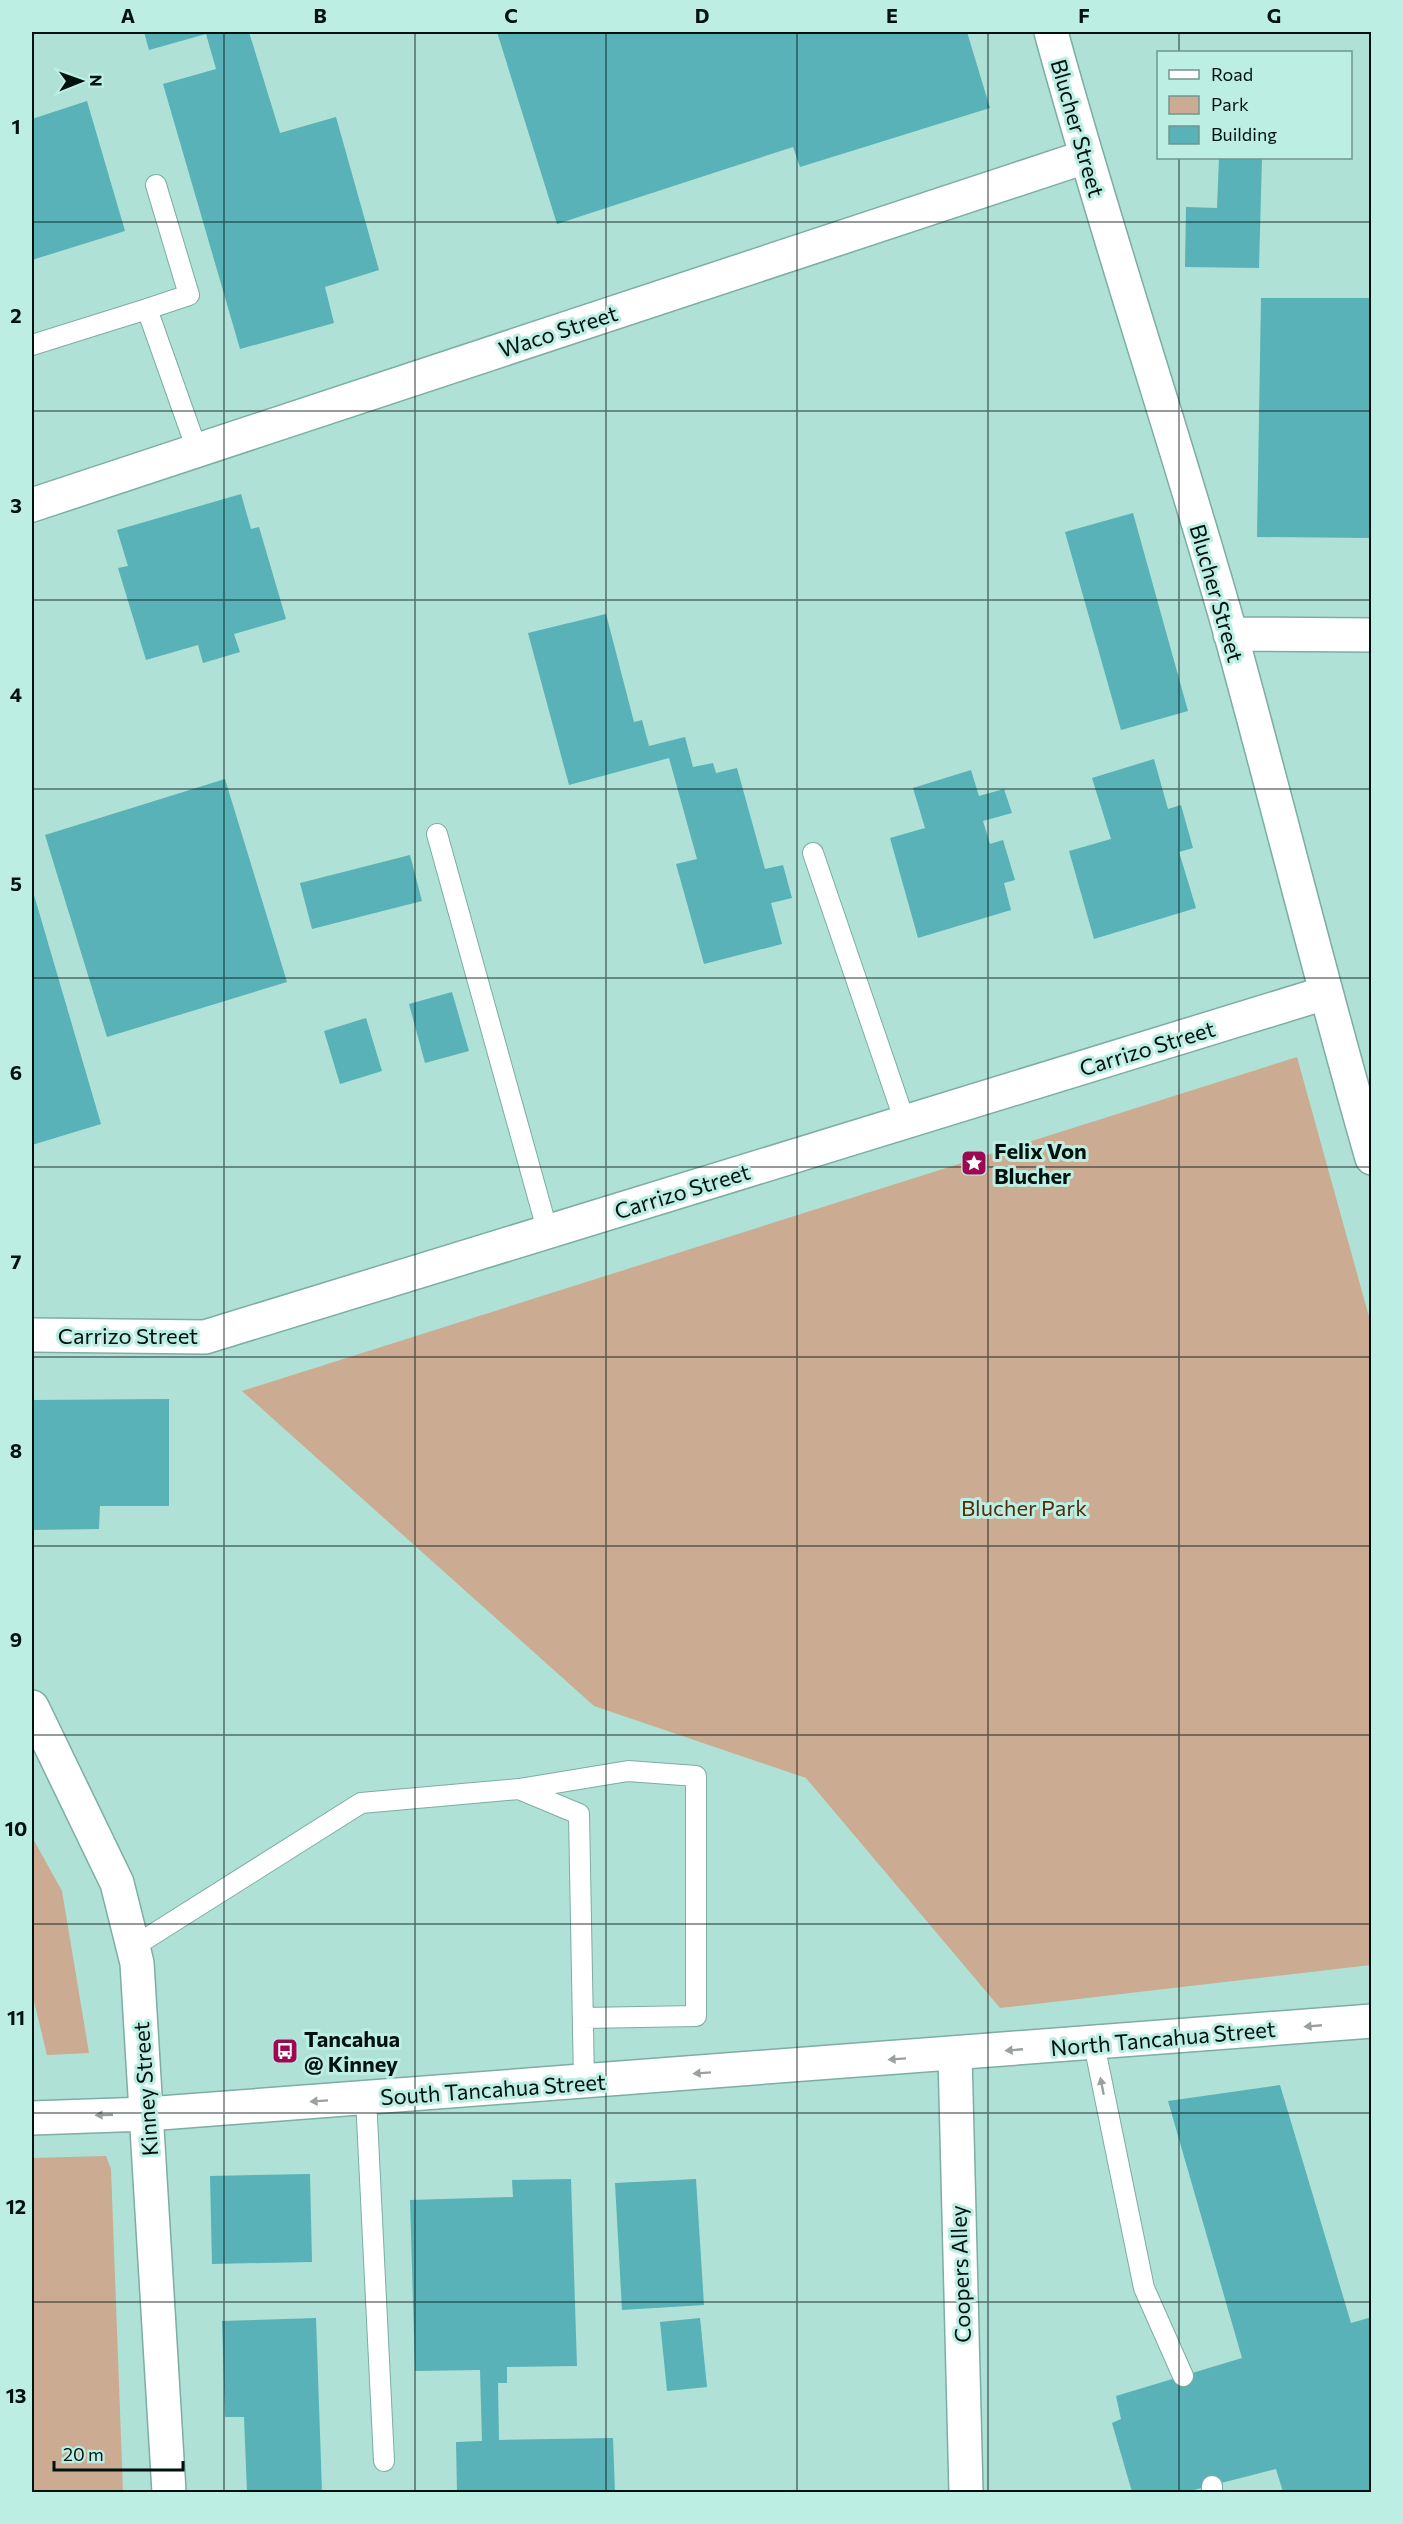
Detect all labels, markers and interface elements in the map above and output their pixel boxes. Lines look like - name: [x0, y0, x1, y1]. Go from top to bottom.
- text: A: [121, 3, 135, 27]
- text: B: [313, 3, 327, 27]
- text: C: [504, 3, 518, 27]
- text: D: [695, 3, 709, 27]
- text: E: [886, 3, 898, 27]
- text: F: [1078, 3, 1090, 27]
- text: G: [1267, 3, 1281, 27]
- north arrow: [51, 51, 111, 111]
- legend: [1157, 51, 1352, 159]
- street label: Blucher Street: [1045, 56, 1111, 200]
- text: Road: [1211, 63, 1253, 85]
- text: N: [87, 75, 106, 87]
- text: Park: [1211, 93, 1249, 115]
- text: 1: [11, 114, 21, 138]
- text: Building: [1211, 123, 1277, 145]
- street label: Waco Street: [495, 299, 621, 363]
- text: 2: [10, 303, 22, 327]
- text: 3: [10, 493, 22, 517]
- street label: Blucher Street: [1184, 521, 1250, 665]
- text: 4: [10, 682, 22, 706]
- text: 5: [10, 871, 22, 895]
- street label: Carrizo Street: [1076, 1015, 1218, 1081]
- text: 6: [10, 1060, 22, 1084]
- place label: Felix Von Blucher: [994, 1137, 1087, 1189]
- place icon: Felix Von Blucher: [959, 1148, 989, 1178]
- street label: Carrizo Street: [611, 1158, 753, 1224]
- text: 7: [11, 1249, 22, 1273]
- street label: Carrizo Street: [58, 1322, 198, 1349]
- text: 8: [10, 1438, 22, 1462]
- park label: Blucher Park: [961, 1494, 1087, 1521]
- text: 9: [10, 1627, 22, 1651]
- text: 10: [5, 1816, 27, 1840]
- text: 11: [7, 2005, 25, 2029]
- street label: North Tancahua Street: [1049, 2015, 1277, 2061]
- street label: Kinney Street: [127, 2021, 163, 2157]
- one-way arrow: [1304, 2021, 1323, 2031]
- place label: Tancahua @ Kinney: [304, 2025, 400, 2077]
- bus stop icon: Tancahua @ Kinney: [270, 2036, 300, 2066]
- one-way arrow: [1005, 2045, 1024, 2055]
- one-way arrow: [887, 2054, 906, 2064]
- street label: South Tancahua Street: [379, 2068, 607, 2110]
- one-way arrow: [693, 2069, 712, 2078]
- one-way arrow: [1097, 2077, 1106, 2096]
- one-way arrow: [310, 2097, 329, 2106]
- one-way arrow: [94, 2111, 113, 2120]
- text: 12: [6, 2194, 26, 2218]
- street label: Coopers Alley: [944, 2205, 976, 2343]
- text: 13: [6, 2383, 26, 2407]
- scale bar: [54, 2434, 183, 2472]
- text: 20 m: [63, 2443, 104, 2465]

